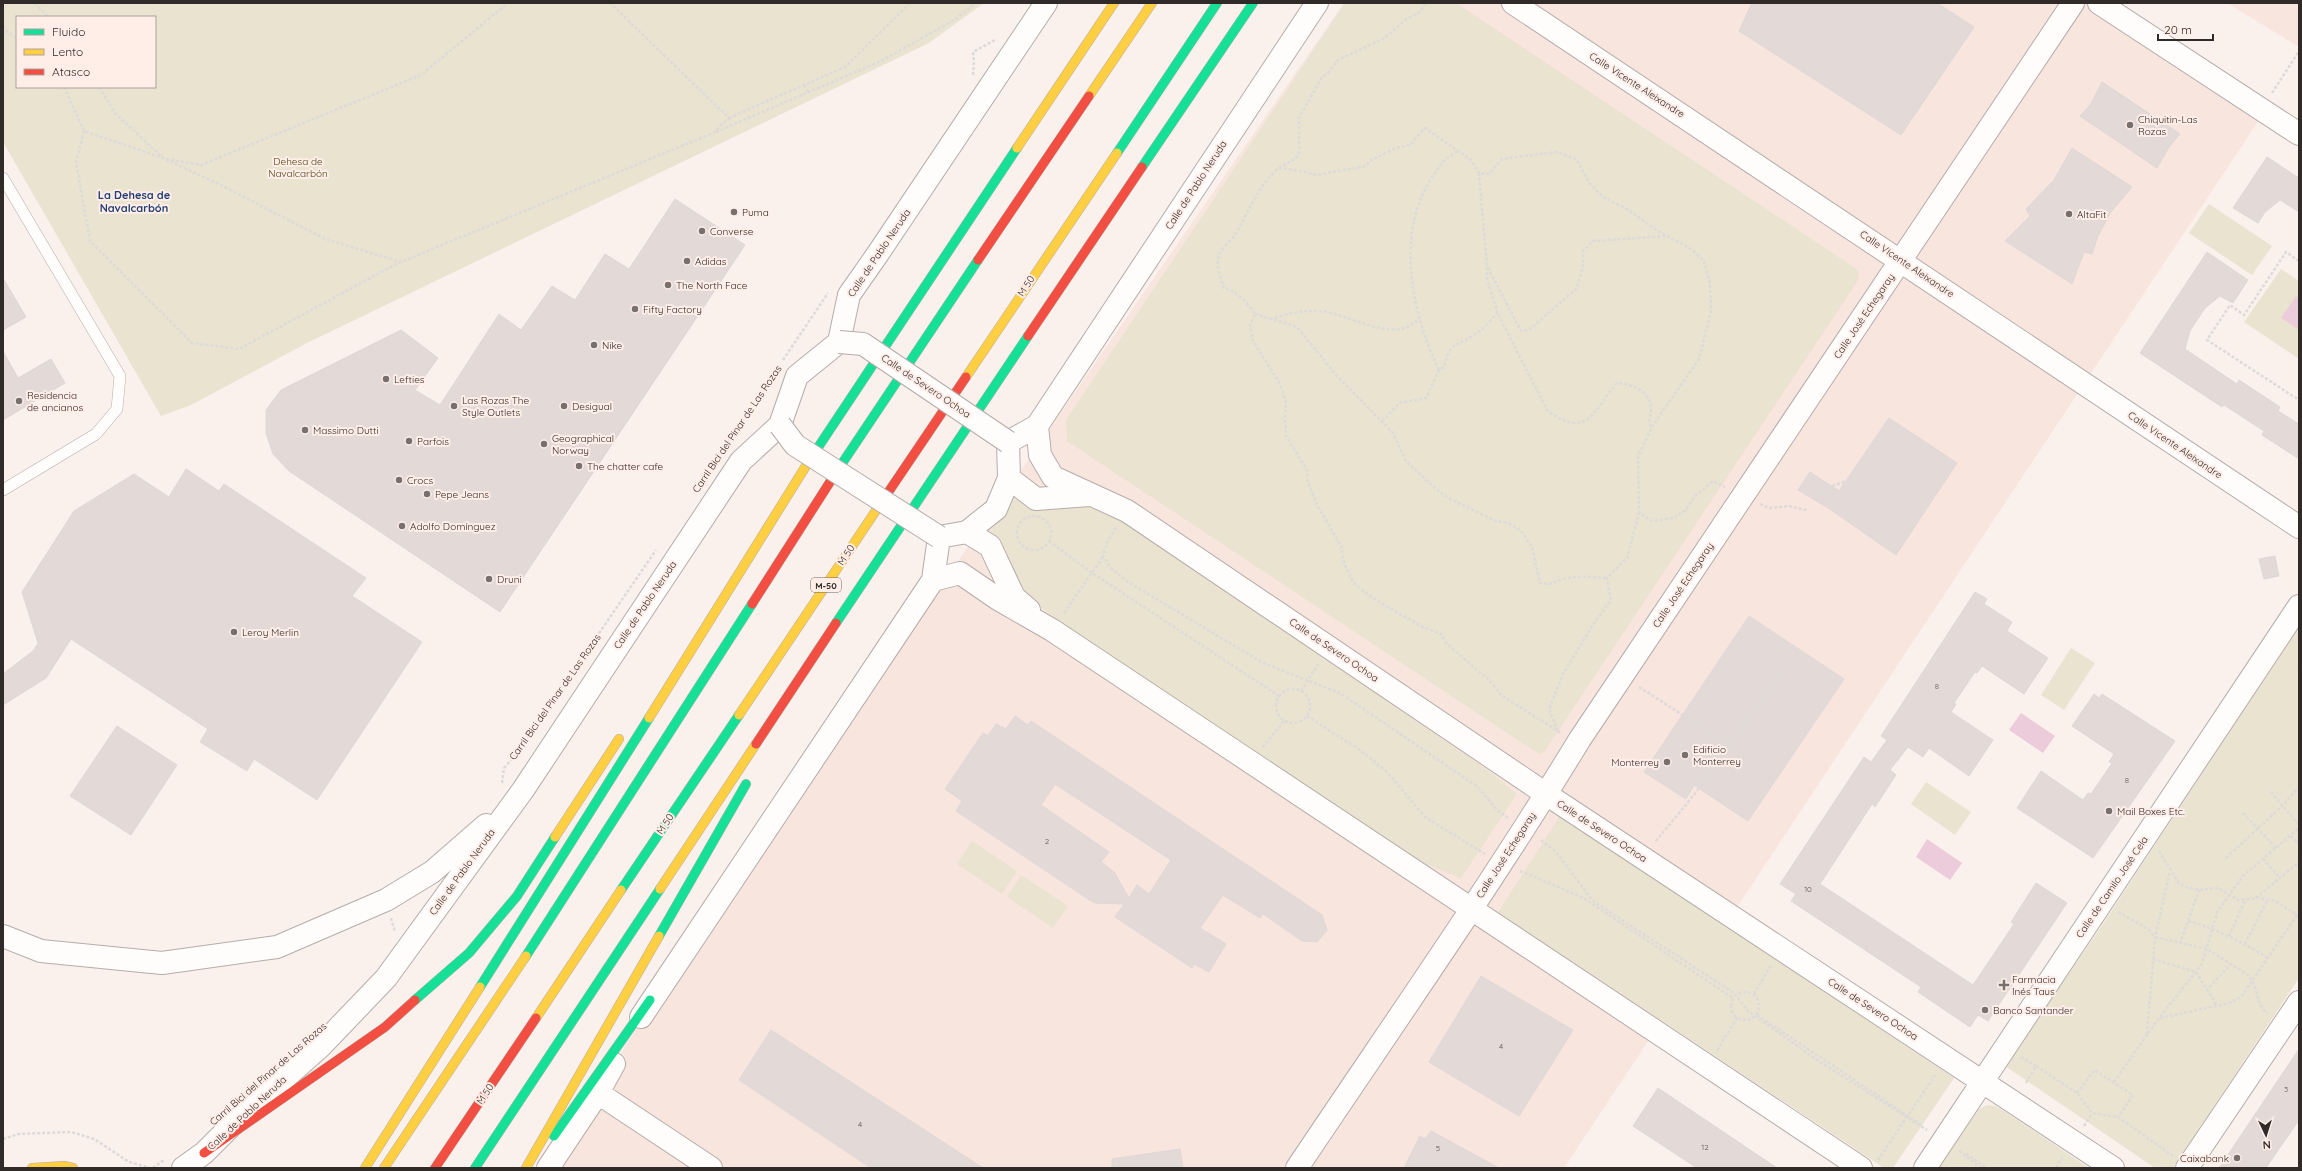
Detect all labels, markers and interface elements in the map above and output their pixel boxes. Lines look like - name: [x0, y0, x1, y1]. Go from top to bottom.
- legend: [16, 16, 156, 88]
- scale bar: [2158, 16, 2213, 42]
- text: 20 m: [2164, 22, 2192, 37]
- text: Fluido: [52, 24, 85, 39]
- text: Lento: [52, 44, 83, 59]
- street label: Calle Vicente Aleixandre: [1587, 49, 1687, 121]
- text: Atasco: [52, 64, 90, 79]
- place label: Chiquitin-Las Rozas: [2138, 113, 2198, 138]
- marker: Chiquitin-Las Rozas: [2125, 120, 2135, 130]
- street label: Calle de Pablo Neruda: [1162, 138, 1230, 232]
- park label: Dehesa de Navalcarbón: [268, 155, 328, 180]
- district label: La Dehesa de Navalcarbón: [98, 188, 171, 215]
- place label: Puma: [742, 206, 769, 219]
- street label: Calle de Pablo Neruda: [845, 206, 913, 300]
- marker: Puma: [729, 207, 739, 217]
- place label: AltaFit: [2077, 208, 2107, 221]
- marker: AltaFit: [2064, 209, 2074, 219]
- place label: Converse: [710, 225, 754, 238]
- marker: Converse: [697, 226, 707, 236]
- street label: Calle Vicente Aleixandre: [1857, 228, 1957, 301]
- place label: Adidas: [695, 255, 727, 268]
- marker: Adidas: [682, 256, 692, 266]
- street label: Calle José Echegaray: [1831, 271, 1897, 361]
- street label: M 50: [1014, 273, 1038, 299]
- place label: The North Face: [676, 279, 748, 292]
- marker: The North Face: [663, 280, 673, 290]
- place label: Fifty Factory: [643, 303, 702, 316]
- marker: Fifty Factory: [630, 304, 640, 314]
- place label: Nike: [602, 339, 623, 352]
- marker: Nike: [589, 340, 599, 350]
- street label: Calle de Severo Ochoa: [879, 351, 973, 421]
- street label: Carril Bici del Pinar de Las Rozas: [689, 363, 785, 495]
- place label: Lefties: [394, 373, 425, 386]
- marker: Lefties: [381, 374, 391, 384]
- place label: Residencia de ancianos: [27, 389, 83, 414]
- place label: Las Rozas The Style Outlets: [462, 394, 529, 419]
- marker: Residencia de ancianos: [14, 396, 24, 406]
- place label: Desigual: [572, 400, 612, 413]
- marker: Las Rozas The Style Outlets: [449, 401, 459, 411]
- marker: Desigual: [559, 401, 569, 411]
- street label: Calle Vicente Aleixandre: [2125, 409, 2225, 482]
- place label: Massimo Dutti: [313, 424, 379, 437]
- marker: Massimo Dutti: [300, 425, 310, 435]
- place label: Geographical Norway: [552, 432, 614, 457]
- place label: Parfois: [417, 435, 449, 448]
- marker: Parfois: [404, 436, 414, 446]
- marker: Geographical Norway: [539, 439, 549, 449]
- place label: The chatter cafe: [587, 460, 663, 473]
- marker: The chatter cafe: [574, 461, 584, 471]
- place label: Crocs: [407, 474, 433, 487]
- marker: Crocs: [394, 475, 404, 485]
- place label: Pepe Jeans: [435, 488, 489, 501]
- marker: Pepe Jeans: [422, 489, 432, 499]
- place label: Adolfo Domínguez: [410, 520, 496, 533]
- marker: Adolfo Domínguez: [397, 521, 407, 531]
- street label: Calle José Echegaray: [1650, 540, 1716, 630]
- street label: M 50: [834, 542, 858, 568]
- street label: Calle de Pablo Neruda: [611, 558, 679, 652]
- place label: Druni: [497, 573, 522, 586]
- marker: Druni: [484, 574, 494, 584]
- road number: M-50: [811, 578, 841, 592]
- street label: Calle de Severo Ochoa: [1287, 615, 1381, 685]
- place label: Leroy Merlin: [242, 626, 299, 639]
- marker: Leroy Merlin: [229, 627, 239, 637]
- street label: Carril Bici del Pinar de Las Rozas: [506, 631, 604, 762]
- house number: 8: [1935, 681, 1939, 691]
- place label: Edificio Monterrey: [1693, 743, 1741, 768]
- marker: Edificio Monterrey: [1680, 750, 1690, 760]
- place label: Monterrey: [1611, 756, 1659, 769]
- marker: Monterrey: [1662, 757, 1672, 767]
- house number: 8: [2125, 775, 2129, 785]
- street label: Calle de Severo Ochoa: [1554, 797, 1650, 865]
- place label: Mail Boxes Etc.: [2117, 805, 2185, 818]
- marker: Mail Boxes Etc.: [2104, 806, 2114, 816]
- street label: Calle José Echegaray: [1473, 809, 1539, 901]
- street label: M 50: [653, 811, 677, 837]
- street label: Calle de Pablo Neruda: [426, 826, 498, 918]
- street label: Calle de Camilo José Cela: [2073, 834, 2151, 940]
- house number: 2: [1045, 836, 1050, 846]
- house number: 10: [1804, 884, 1812, 894]
- place label: Farmacia Inés Taus: [2012, 973, 2056, 998]
- street label: Calle de Severo Ochoa: [1825, 975, 1921, 1043]
- marker: Farmacia Inés Taus: [1999, 980, 2009, 990]
- place label: Banco Santander: [1993, 1004, 2074, 1017]
- marker: Banco Santander: [1980, 1005, 1990, 1015]
- street label: Carril Bici del Pinar de Las Rozas: [207, 1019, 329, 1128]
- house number: 4: [1499, 1041, 1503, 1051]
- street label: Calle de Pablo Neruda: [205, 1073, 289, 1153]
- street label: M 50: [473, 1081, 497, 1107]
- house number: 3: [2284, 1084, 2288, 1094]
- north arrow: [2246, 1115, 2286, 1155]
- house number: 4: [858, 1119, 862, 1129]
- text: N: [2262, 1138, 2271, 1152]
- house number: 12: [1701, 1142, 1709, 1152]
- house number: 5: [1436, 1143, 1440, 1153]
- place label: Caixabank: [2180, 1152, 2229, 1165]
- marker: Caixabank: [2232, 1153, 2242, 1163]

